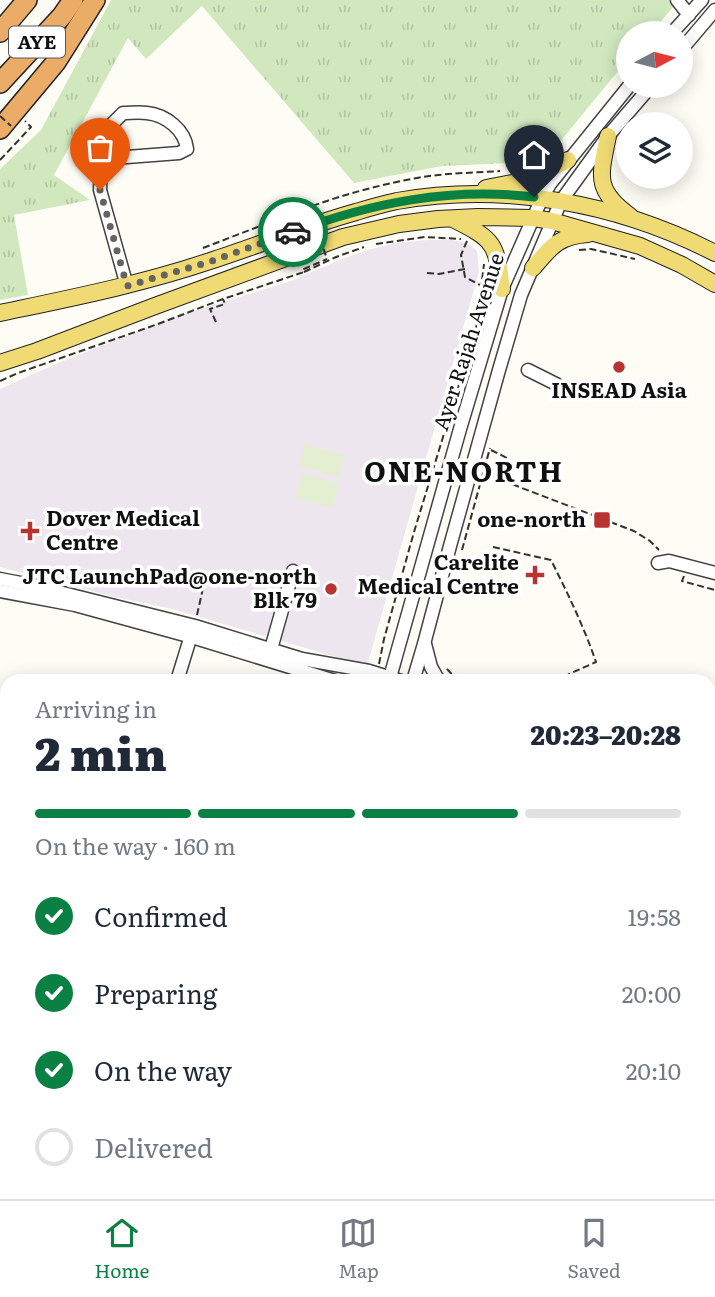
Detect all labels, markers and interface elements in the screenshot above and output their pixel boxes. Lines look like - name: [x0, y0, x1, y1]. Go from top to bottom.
- north arrow: [616, 21, 693, 98]
- map controls: [616, 21, 693, 189]
- road number: AYE: [9, 26, 65, 58]
- button: layers: [616, 112, 693, 189]
- pin: [70, 118, 130, 190]
- pin: [504, 125, 564, 197]
- icon: bag: [81, 129, 119, 167]
- icon: home: [515, 136, 553, 174]
- courier: [258, 197, 328, 267]
- icon: car: [274, 213, 312, 251]
- street label: Ayer Rajah Avenue: [423, 248, 510, 434]
- marker: INSEAD Asia: [611, 359, 627, 375]
- place label: INSEAD Asia: [551, 373, 688, 404]
- district label: ONE-NORTH: [364, 449, 564, 491]
- place label: Dover Medical Centre: [46, 501, 200, 556]
- place label: one-north: [477, 502, 586, 533]
- marker: one-north: [592, 510, 612, 530]
- marker: Dover Medical Centre: [20, 521, 40, 541]
- place label: Carelite Medical Centre: [358, 545, 519, 600]
- place label: JTC LaunchPad@one-north Blk 79: [22, 559, 317, 614]
- marker: Carelite Medical Centre: [525, 565, 545, 585]
- marker: JTC LaunchPad@one-north Blk 79: [323, 581, 339, 597]
- text: Arriving in: [35, 691, 157, 725]
- text: 20:23–20:28: [531, 714, 681, 753]
- text: 2 min: [35, 717, 167, 785]
- text: On the way · 160 m: [35, 828, 236, 862]
- text: Confirmed: [94, 896, 228, 935]
- icon: check: [35, 897, 73, 935]
- text: 19:58: [628, 899, 681, 933]
- text: Preparing: [94, 973, 217, 1012]
- icon: check: [35, 974, 73, 1012]
- text: 20:00: [622, 976, 681, 1010]
- text: On the way: [94, 1050, 232, 1089]
- icon: check: [35, 1051, 73, 1089]
- text: 20:10: [626, 1053, 681, 1087]
- text: Delivered: [94, 1127, 213, 1166]
- tab: Home: [94, 1214, 149, 1284]
- tab: Map: [338, 1214, 379, 1284]
- tab: Saved: [568, 1214, 621, 1284]

